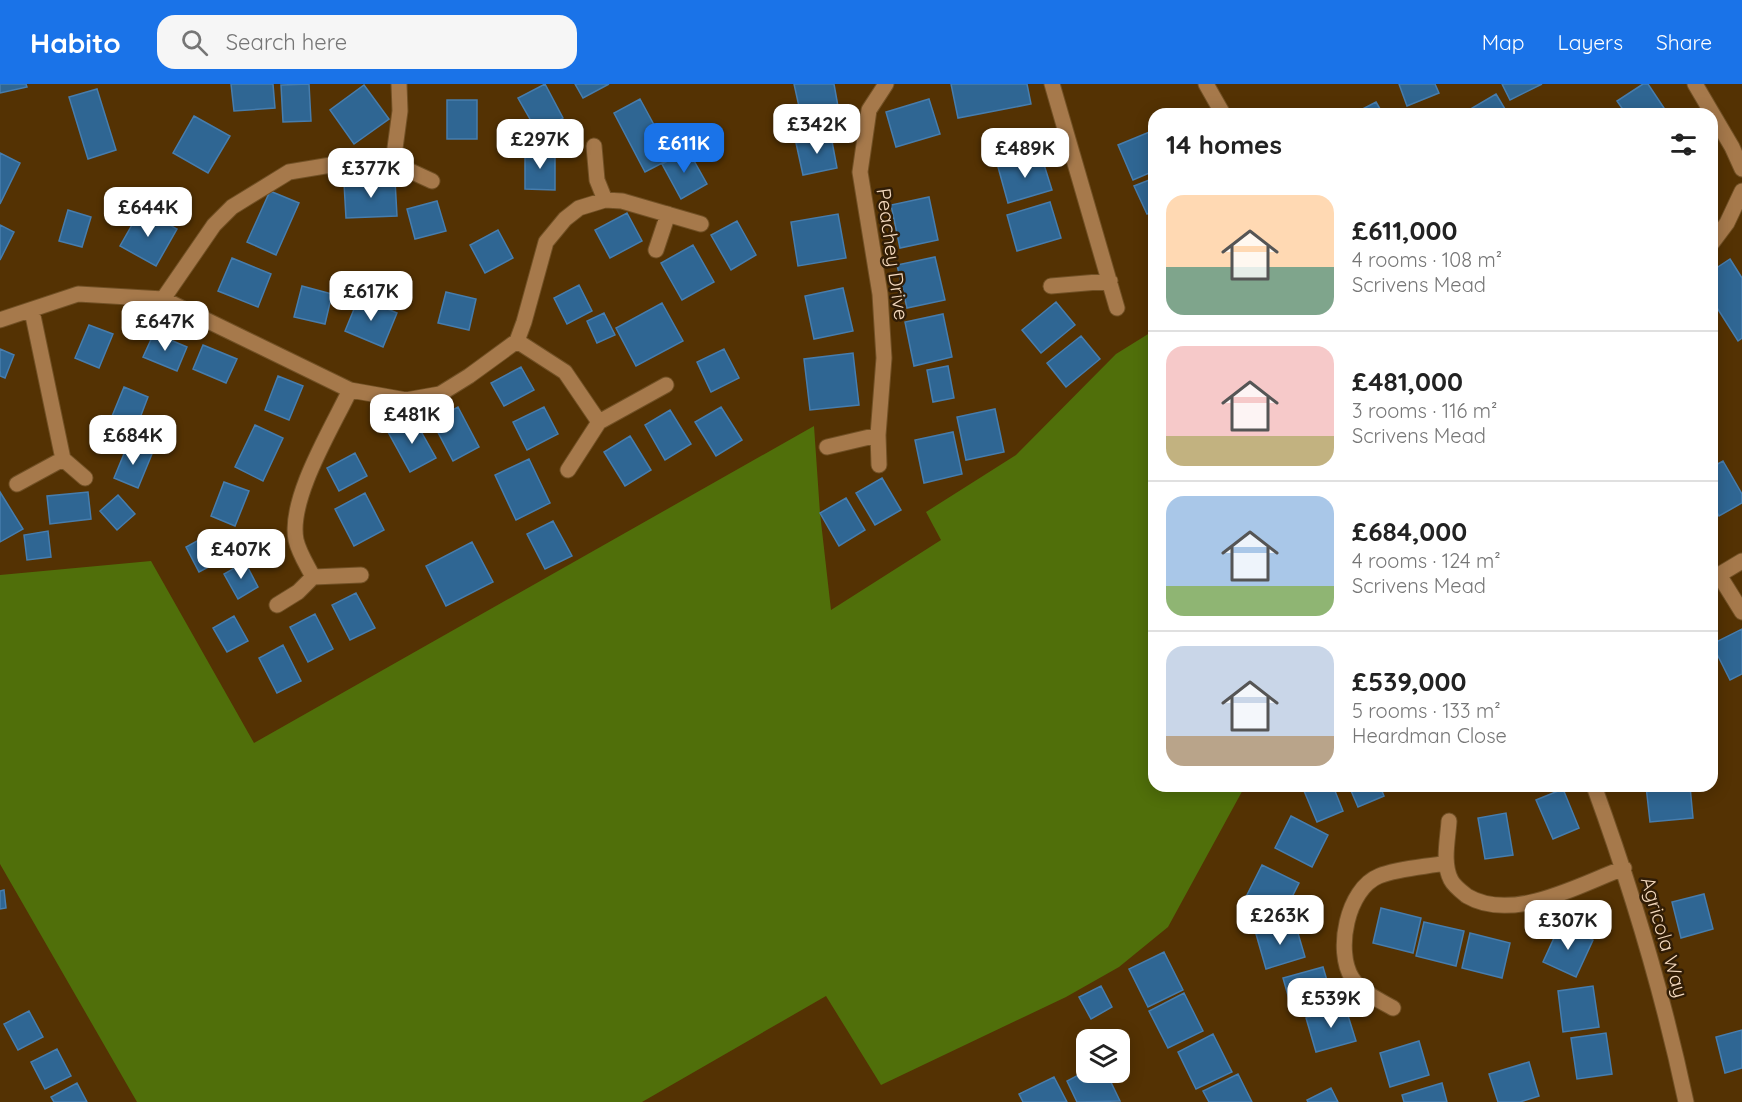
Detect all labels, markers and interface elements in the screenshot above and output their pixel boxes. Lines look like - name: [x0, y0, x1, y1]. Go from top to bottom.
- search box: [157, 15, 577, 69]
- text: Habito: [30, 25, 121, 60]
- icon: search: [178, 26, 211, 59]
- text: Search here: [226, 28, 347, 56]
- text: Map: [1482, 29, 1525, 55]
- text: Layers: [1558, 29, 1623, 55]
- text: Share: [1656, 29, 1712, 55]
- pin: £342K: [775, 104, 859, 155]
- text: £342K: [787, 111, 847, 136]
- pin: £297K: [498, 119, 582, 170]
- pin: £611K: [642, 123, 726, 174]
- text: £297K: [511, 126, 569, 151]
- pin: £489K: [983, 128, 1067, 179]
- text: 14 homes: [1166, 128, 1282, 161]
- icon: filters: [1667, 128, 1700, 161]
- text: £611K: [658, 130, 710, 155]
- text: £489K: [995, 135, 1055, 160]
- pin: £377K: [329, 148, 413, 199]
- text: £377K: [342, 155, 400, 180]
- street label: Peachey Drive: [871, 186, 915, 322]
- pin: £644K: [106, 187, 190, 238]
- text: £644K: [118, 194, 178, 219]
- text: £611,000: [1352, 214, 1457, 247]
- icon: home: [1214, 219, 1286, 291]
- text: 4 rooms · 108 m²: [1352, 247, 1502, 272]
- pin: £617K: [329, 271, 413, 322]
- text: Scrivens Mead: [1352, 272, 1486, 297]
- text: £617K: [344, 278, 399, 303]
- pin: £647K: [123, 301, 207, 352]
- text: £647K: [136, 308, 194, 333]
- text: £481,000: [1352, 365, 1463, 398]
- icon: home: [1214, 370, 1286, 442]
- pin: £481K: [370, 394, 454, 445]
- text: 3 rooms · 116 m²: [1352, 398, 1497, 423]
- text: £481K: [384, 401, 440, 426]
- pin: £684K: [91, 415, 175, 466]
- text: £684K: [103, 422, 163, 447]
- text: Scrivens Mead: [1352, 423, 1486, 448]
- text: £684,000: [1352, 515, 1467, 548]
- icon: home: [1214, 520, 1286, 592]
- pin: £407K: [199, 529, 283, 580]
- text: £407K: [211, 536, 271, 561]
- text: 4 rooms · 124 m²: [1352, 548, 1501, 573]
- text: Scrivens Mead: [1352, 573, 1486, 598]
- text: £539,000: [1352, 665, 1466, 698]
- icon: home: [1214, 670, 1286, 742]
- text: 5 rooms · 133 m²: [1352, 698, 1501, 723]
- text: Heardman Close: [1352, 723, 1507, 748]
- street label: Agricola Way: [1636, 874, 1694, 1000]
- pin: £263K: [1238, 895, 1322, 946]
- pin: £307K: [1526, 900, 1610, 951]
- text: £263K: [1251, 902, 1309, 927]
- text: £307K: [1539, 907, 1597, 932]
- pin: £539K: [1289, 978, 1373, 1029]
- text: £539K: [1301, 985, 1361, 1010]
- map controls: [1076, 1029, 1130, 1083]
- button: layers: [1076, 1029, 1130, 1083]

